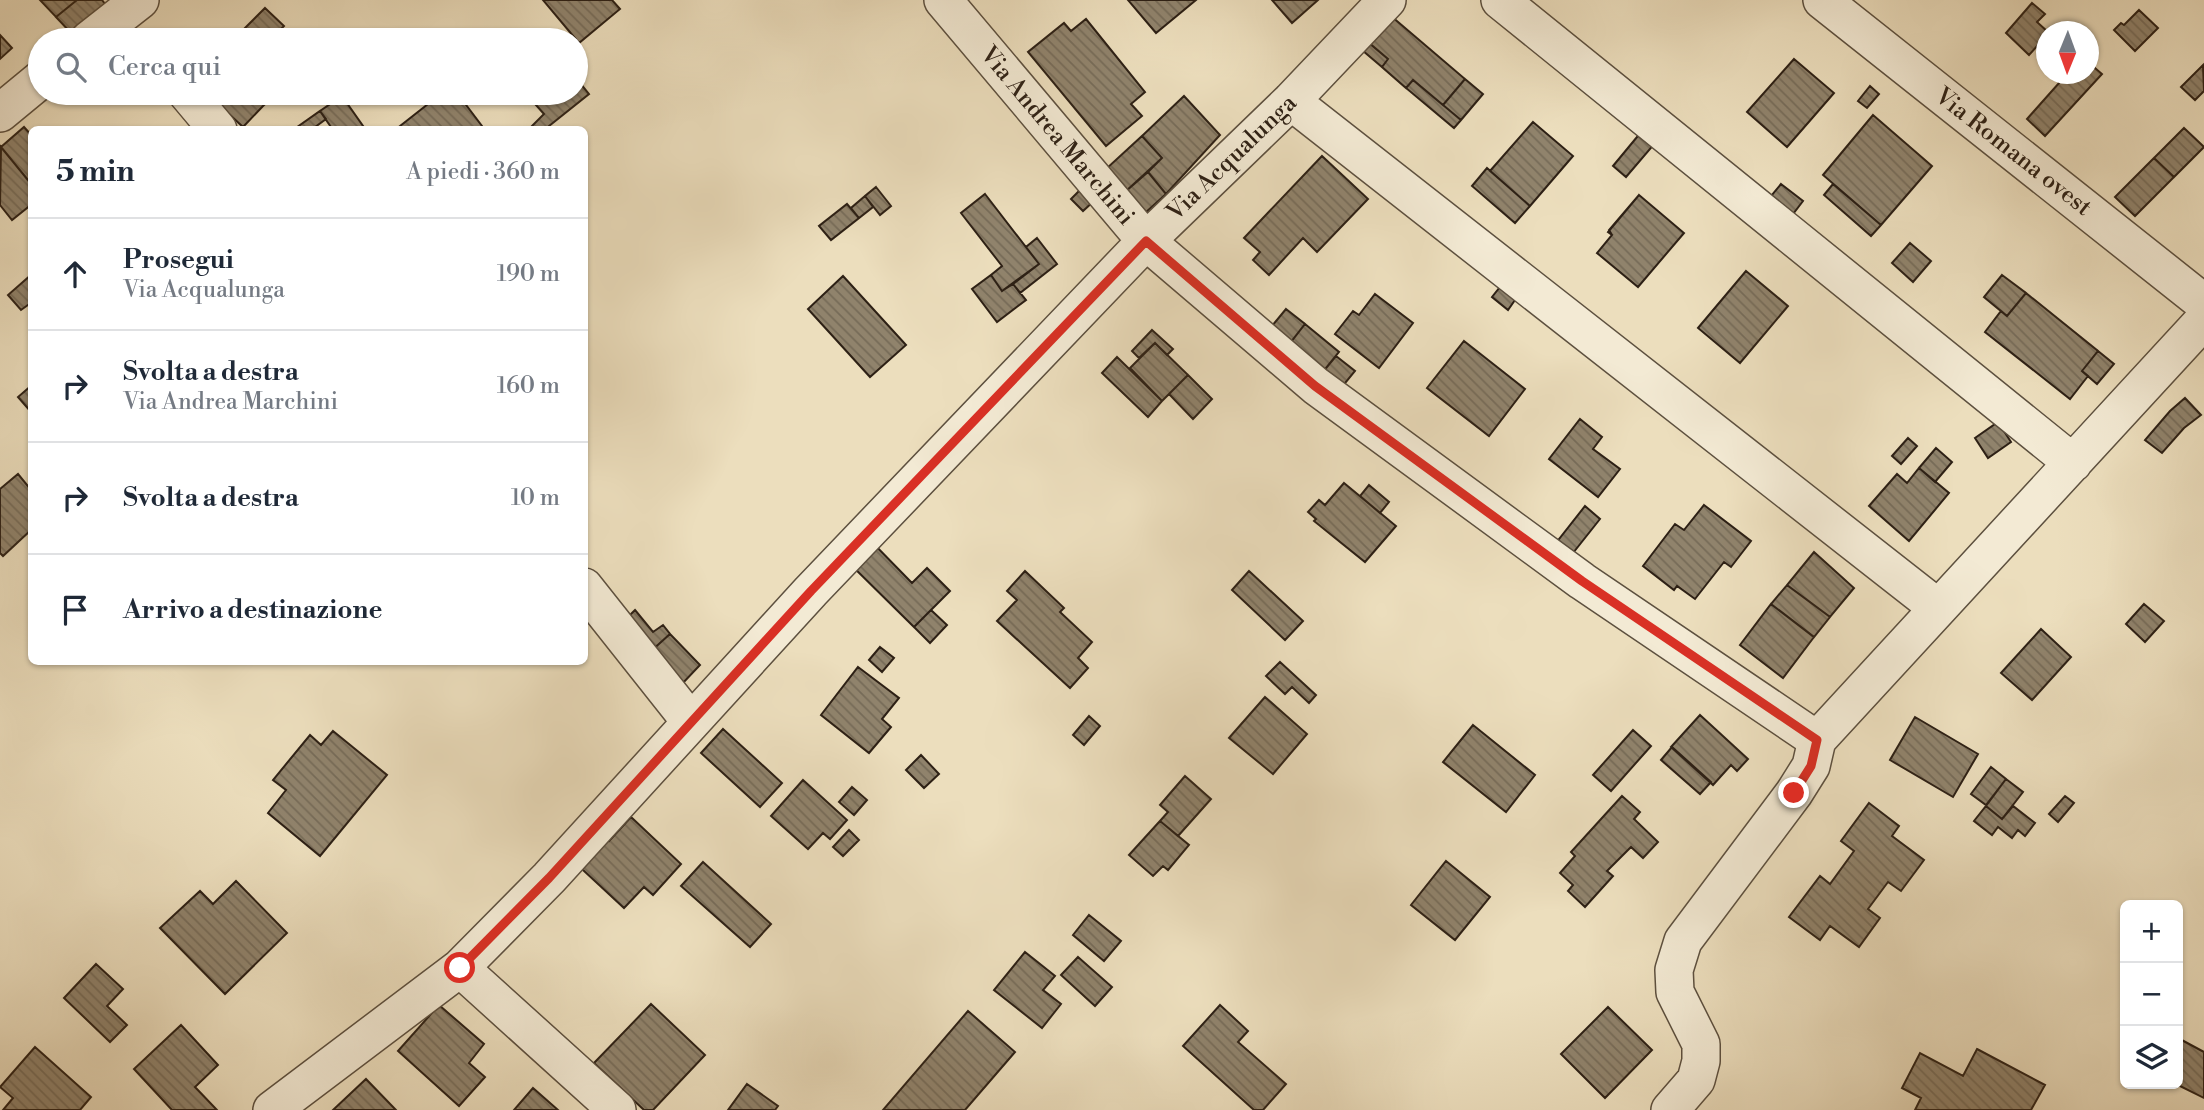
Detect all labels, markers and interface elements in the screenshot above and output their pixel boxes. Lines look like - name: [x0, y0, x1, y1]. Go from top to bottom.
- north arrow: [2036, 21, 2099, 84]
- search box: [28, 28, 588, 105]
- street label: Via Andrea Marchini: [973, 40, 1141, 232]
- icon: search: [52, 48, 90, 86]
- text: Cerca qui: [108, 51, 221, 83]
- street label: Via Romana ovest: [1928, 81, 2098, 223]
- street label: Via Acqualunga: [1160, 88, 1304, 228]
- text: 5 min: [56, 153, 135, 191]
- text: A piedi · 360 m: [406, 158, 560, 186]
- text: Prosegui: [123, 244, 234, 276]
- icon: ahead: [56, 255, 94, 293]
- text: 190 m: [497, 260, 560, 288]
- text: Via Acqualunga: [123, 276, 285, 304]
- text: Svolta a destra: [123, 356, 299, 388]
- icon: right: [56, 367, 94, 405]
- text: 160 m: [497, 372, 560, 400]
- text: Via Andrea Marchini: [123, 388, 338, 416]
- icon: right: [56, 479, 94, 517]
- text: Svolta a destra: [123, 482, 299, 514]
- text: 10 m: [511, 484, 560, 512]
- icon: arrive: [56, 591, 94, 629]
- text: Arrivo a destinazione: [123, 594, 382, 626]
- route end: [1778, 777, 1809, 808]
- map controls: [2120, 900, 2183, 1089]
- button: +: [2120, 900, 2183, 963]
- route start: [444, 952, 475, 983]
- button: −: [2120, 963, 2183, 1026]
- button: layers: [2120, 1026, 2183, 1089]

